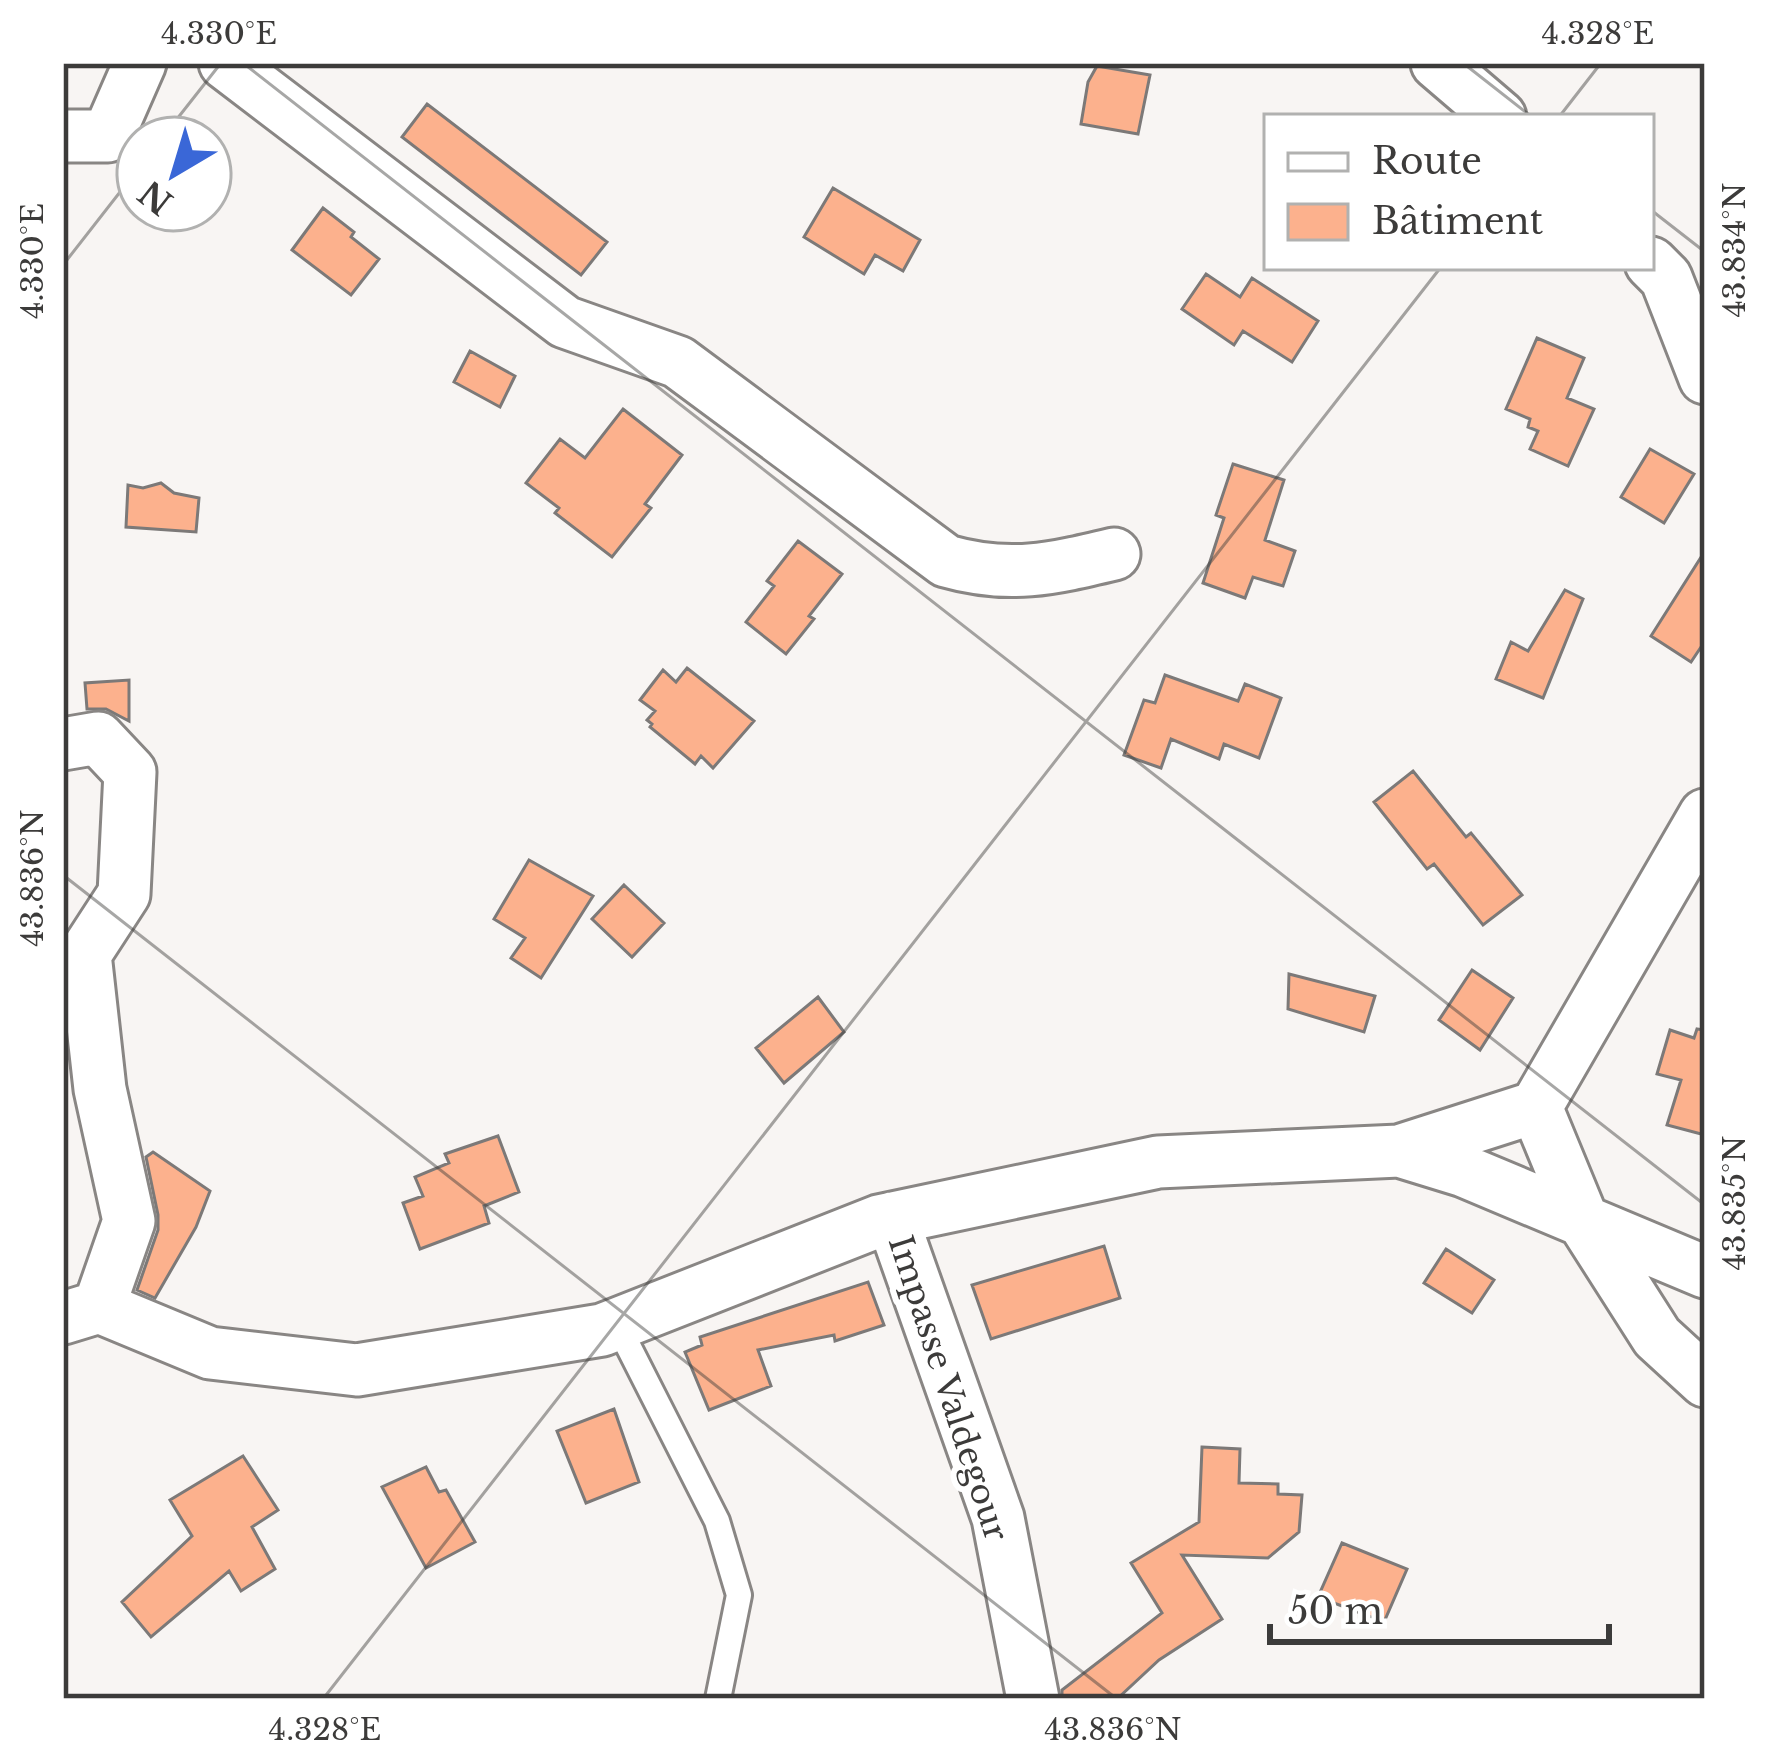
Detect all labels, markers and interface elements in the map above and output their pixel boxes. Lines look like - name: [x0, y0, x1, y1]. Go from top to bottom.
- text: 4.330°E: [161, 15, 277, 52]
- text: 4.328°E: [1542, 15, 1654, 52]
- north arrow: [114, 114, 234, 234]
- legend: [1264, 114, 1654, 270]
- text: Route: [1372, 139, 1482, 184]
- text: N: [131, 172, 181, 223]
- text: 43.834°N: [1716, 182, 1753, 318]
- text: Bâtiment: [1372, 199, 1544, 244]
- text: 4.330°E: [14, 203, 51, 319]
- text: 43.836°N: [14, 809, 51, 947]
- text: 43.835°N: [1716, 1135, 1753, 1271]
- street label: Impasse Valdegour: [880, 1230, 1017, 1546]
- scale bar: [1270, 1570, 1609, 1644]
- text: 50 m: [1288, 1589, 1383, 1634]
- text: 4.328°E: [269, 1711, 381, 1748]
- text: 43.836°N: [1044, 1711, 1182, 1748]

